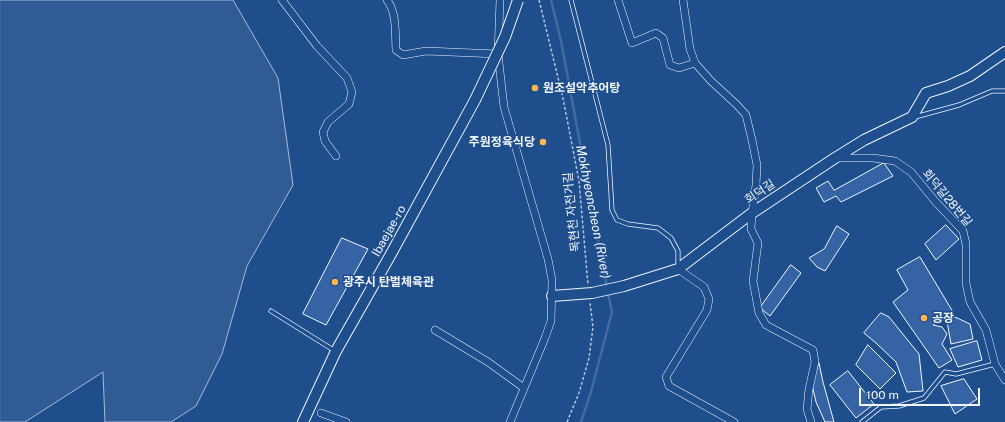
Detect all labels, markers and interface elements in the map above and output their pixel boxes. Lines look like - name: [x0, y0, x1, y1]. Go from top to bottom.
- place label: 원조설악추어탕: [543, 81, 620, 95]
- marker: 원조설악추어탕: [530, 83, 540, 93]
- place label: 주원정육식당: [469, 135, 535, 149]
- marker: 주원정육식당: [538, 137, 548, 147]
- water label: Mokhyeoncheon (River): [572, 144, 614, 280]
- street label: 회덕길28번길: [919, 167, 975, 229]
- street label: 목현천 자전거길: [561, 171, 583, 253]
- street label: 회덕길: [742, 177, 778, 207]
- street label: Ibaejae-ro: [369, 203, 409, 259]
- place label: 광주시 탄벌체육관: [343, 275, 434, 289]
- marker: 광주시 탄벌체육관: [330, 277, 340, 287]
- place label: 공장: [932, 311, 954, 325]
- marker: 공장: [919, 313, 929, 323]
- scale bar: [861, 380, 982, 406]
- text: 100 m: [866, 388, 899, 402]

